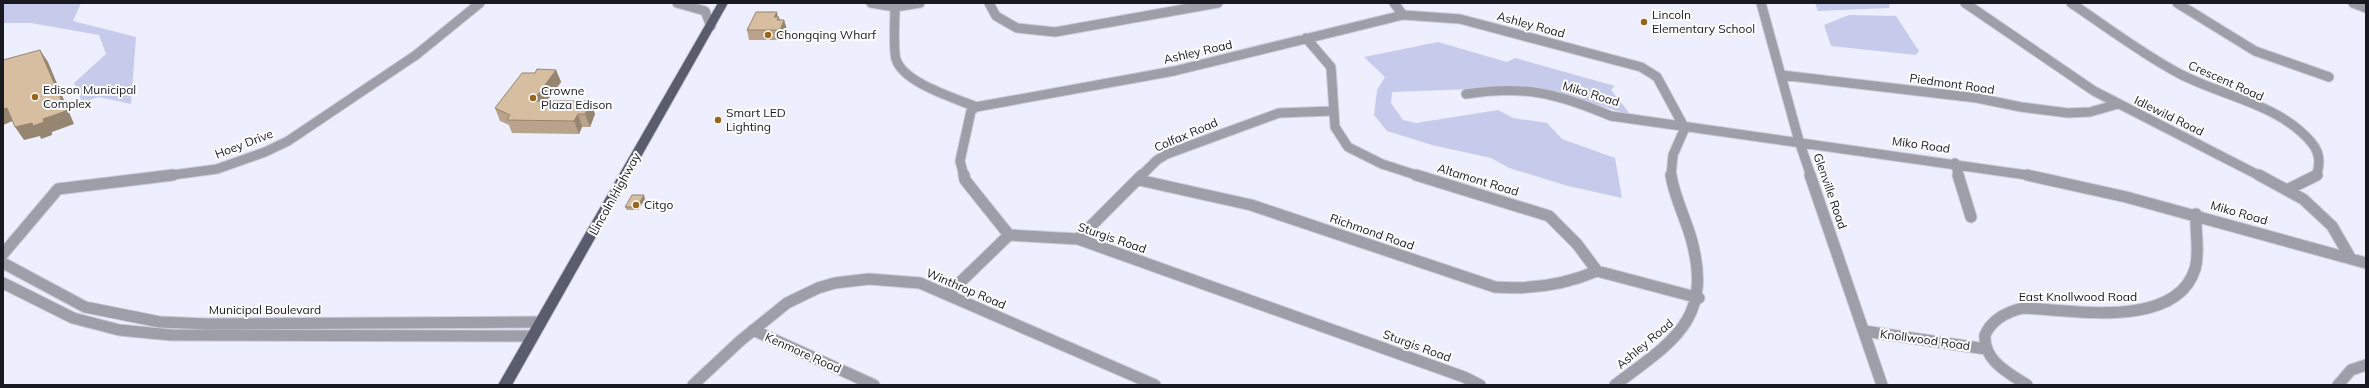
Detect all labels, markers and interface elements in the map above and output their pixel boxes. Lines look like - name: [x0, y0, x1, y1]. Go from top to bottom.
- place label: Lincoln Elementary School: [1652, 7, 1755, 36]
- street label: Ashley Road: [1495, 8, 1567, 41]
- marker: Lincoln Elementary School: [1639, 17, 1649, 27]
- place label: Chongqing Wharf: [776, 27, 877, 42]
- marker: Chongqing Wharf: [763, 30, 773, 40]
- street label: Ashley Road: [1162, 36, 1234, 67]
- street label: Crescent Road: [2186, 57, 2266, 104]
- street label: Piedmont Road: [1909, 70, 1995, 97]
- street label: Miko Road: [1561, 78, 1621, 109]
- place label: Edison Municipal Complex: [43, 82, 136, 111]
- place label: Crowne Plaza Edison: [541, 83, 612, 112]
- marker: Edison Municipal Complex: [30, 92, 40, 102]
- street label: Idlewild Road: [2132, 92, 2206, 139]
- marker: Crowne Plaza Edison: [528, 93, 538, 103]
- place label: Smart LED Lighting: [726, 105, 786, 134]
- street label: Colfax Road: [1152, 114, 1220, 155]
- marker: Smart LED Lighting: [713, 115, 723, 125]
- street label: Hoey Drive: [213, 126, 275, 161]
- street label: Miko Road: [1891, 133, 1951, 156]
- street label: Lincoln Highway: [586, 149, 644, 238]
- street label: Glenville Road: [1810, 151, 1850, 231]
- street label: Altamont Road: [1436, 160, 1521, 199]
- place label: Citgo: [644, 197, 673, 212]
- street label: Miko Road: [2209, 197, 2269, 228]
- marker: Citgo: [631, 200, 641, 210]
- street label: Richmond Road: [1328, 210, 1416, 253]
- street label: Sturgis Road: [1076, 219, 1148, 256]
- street label: Winthrop Road: [924, 265, 1008, 312]
- street label: East Knollwood Road: [2019, 289, 2137, 304]
- street label: Municipal Boulevard: [209, 302, 321, 317]
- street label: Ashley Road: [1613, 315, 1676, 372]
- street label: Sturgis Road: [1381, 326, 1453, 365]
- street label: Knollwood Road: [1879, 326, 1971, 353]
- street label: Kenmore Road: [763, 329, 844, 376]

